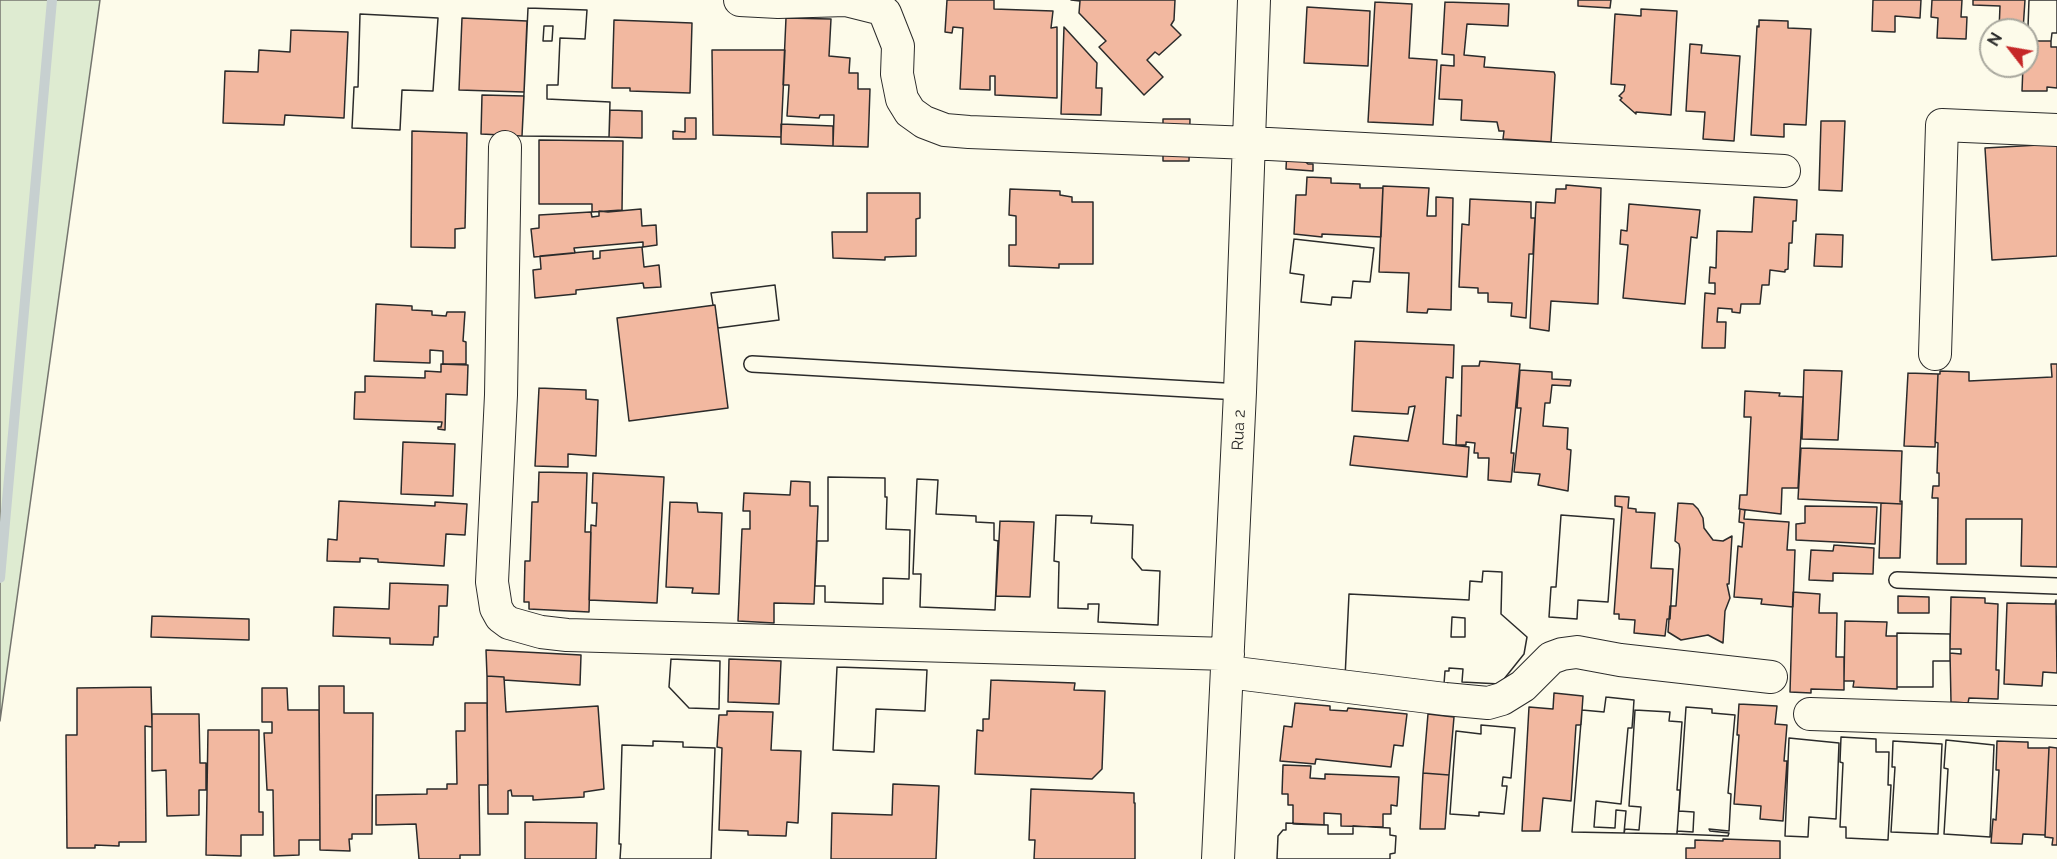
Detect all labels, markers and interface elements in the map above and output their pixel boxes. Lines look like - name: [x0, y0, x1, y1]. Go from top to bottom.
- north arrow: [1979, 18, 2039, 78]
- text: N: [1984, 29, 2006, 50]
- street label: Rua 2: [1228, 409, 1250, 451]

